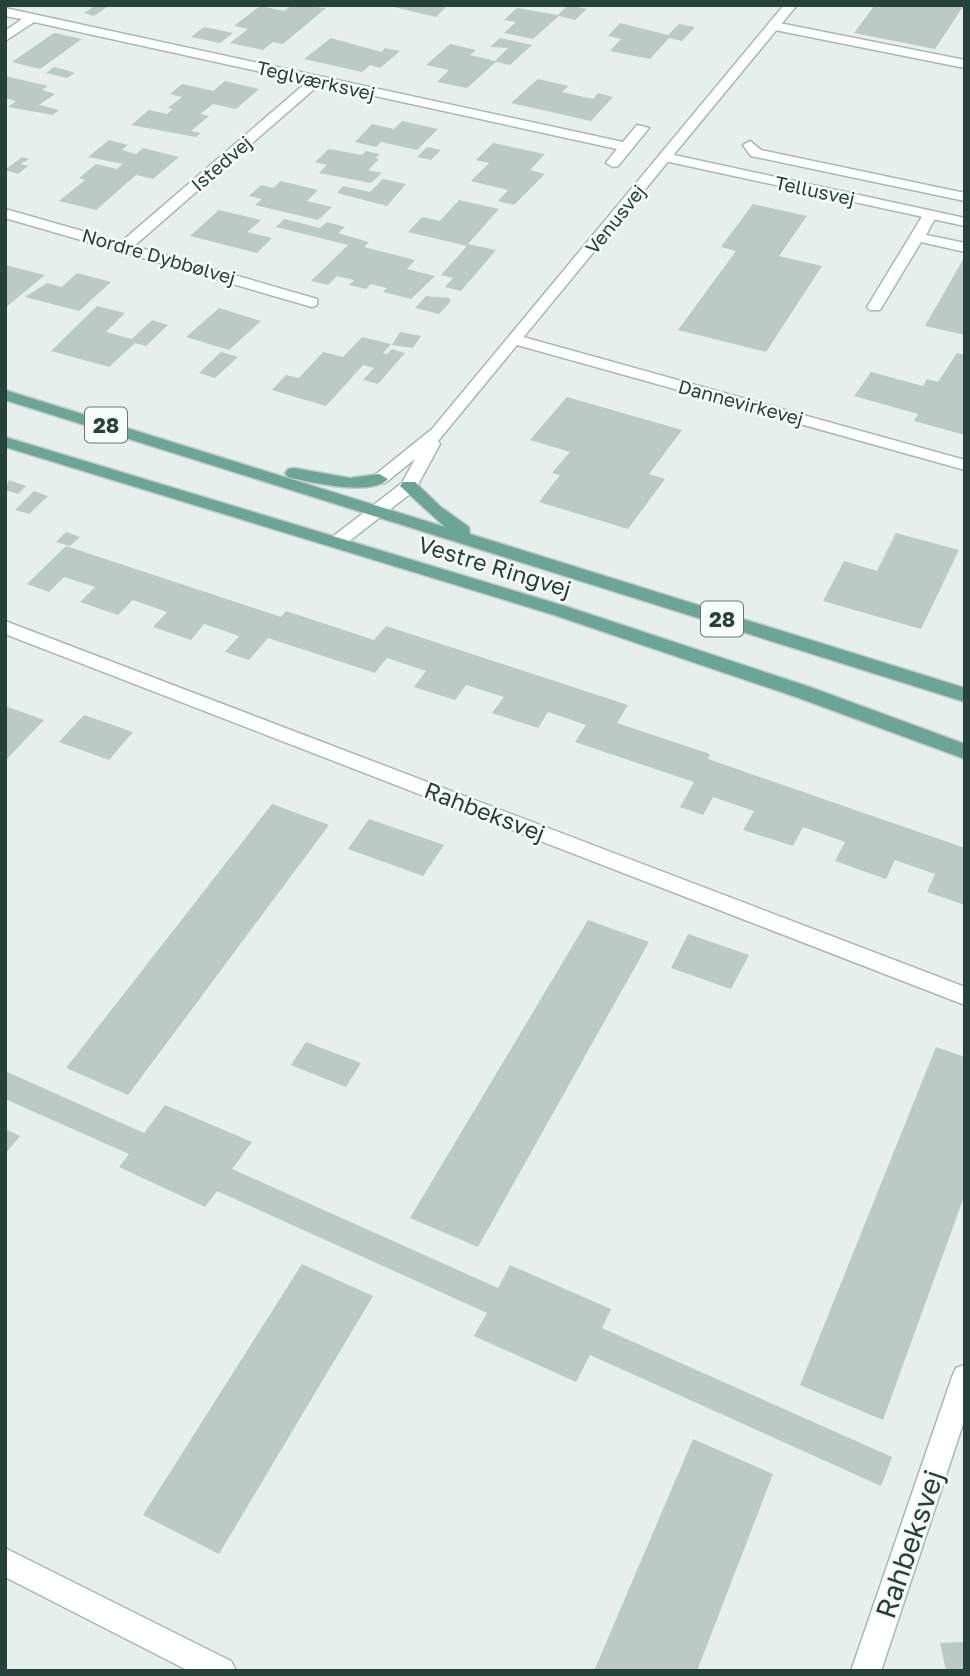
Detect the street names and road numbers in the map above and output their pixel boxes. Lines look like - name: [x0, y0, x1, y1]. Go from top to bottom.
- street label: Teglværksvej: [255, 55, 377, 105]
- street label: Istedvej: [186, 130, 256, 196]
- street label: Tellusvej: [773, 170, 857, 210]
- street label: Venusvej: [580, 180, 650, 258]
- street label: Nordre Dybbølvej: [80, 223, 238, 289]
- street label: Dannevirkevej: [676, 374, 806, 430]
- road number: 28: [85, 408, 127, 442]
- street label: Vestre Ringvej: [415, 529, 575, 603]
- road number: 28: [701, 602, 743, 636]
- street label: Rahbeksvej: [421, 775, 549, 847]
- street label: Rahbeksvej: [868, 1465, 950, 1623]

